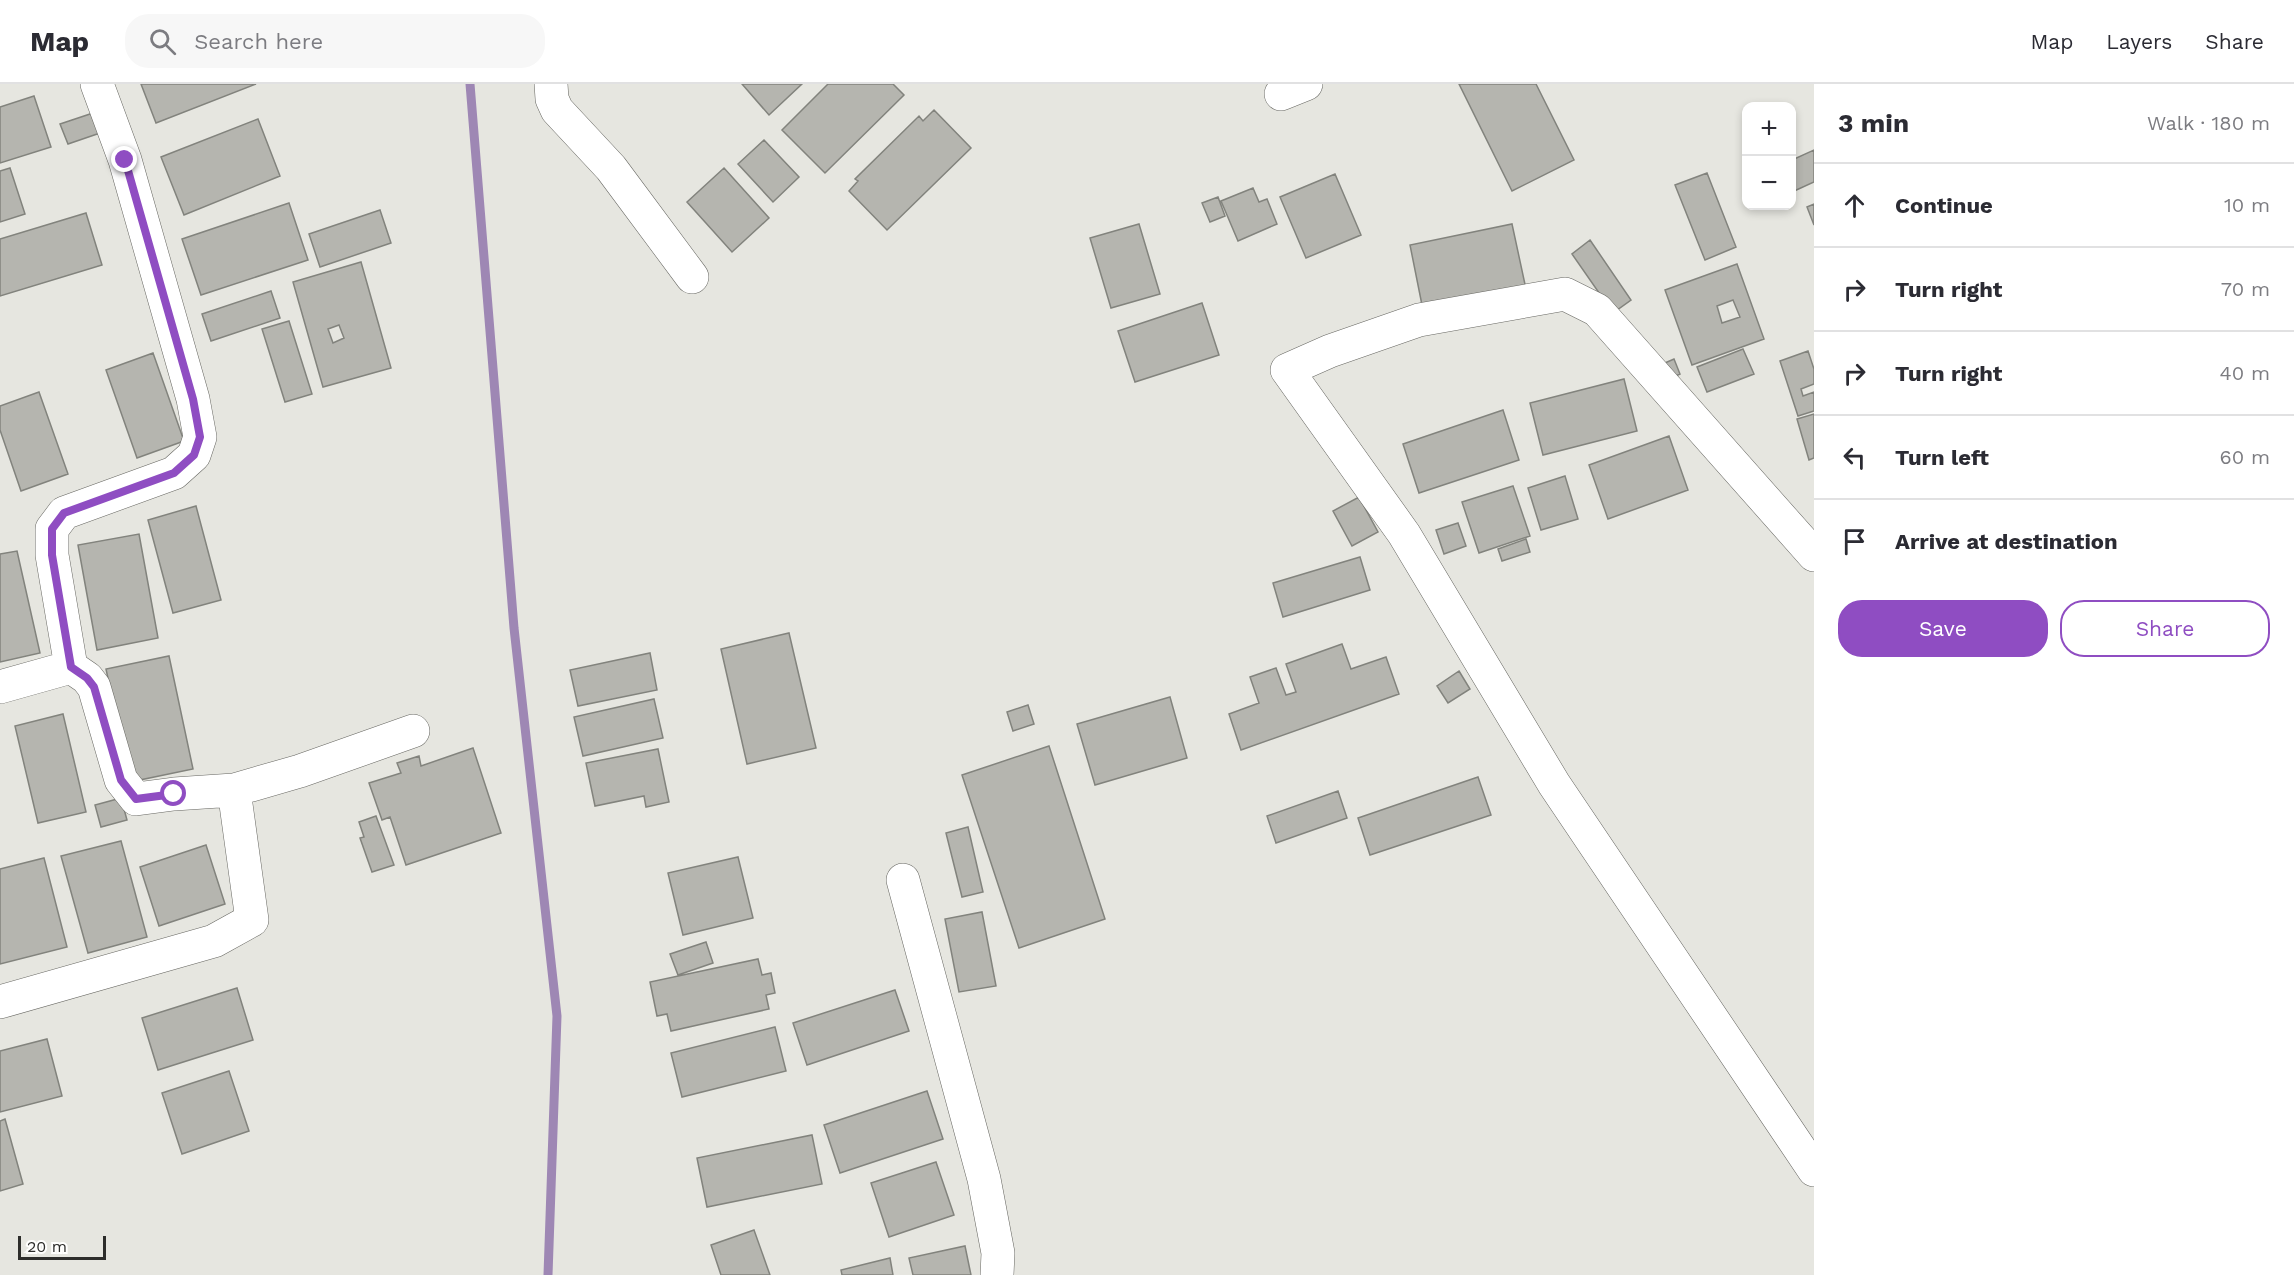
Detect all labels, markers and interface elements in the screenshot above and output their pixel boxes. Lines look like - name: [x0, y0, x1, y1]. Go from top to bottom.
- search box: [125, 14, 545, 68]
- text: Map: [30, 25, 89, 58]
- icon: search: [146, 25, 179, 58]
- text: Search here: [194, 29, 323, 54]
- text: Map: [2030, 29, 2073, 54]
- text: Layers: [2106, 29, 2172, 54]
- text: Share: [2205, 29, 2264, 54]
- map controls: [1742, 102, 1796, 210]
- button: +: [1742, 102, 1796, 156]
- text: 3 min: [1838, 108, 1909, 138]
- text: Walk · 180 m: [2147, 111, 2270, 135]
- route end: [111, 146, 137, 172]
- button: −: [1742, 156, 1796, 210]
- icon: ahead: [1838, 189, 1871, 222]
- text: Continue: [1895, 193, 1993, 218]
- text: 10 m: [2224, 193, 2270, 217]
- icon: right: [1838, 273, 1871, 306]
- text: Turn right: [1895, 277, 2002, 302]
- text: 70 m: [2221, 277, 2270, 301]
- icon: right: [1838, 357, 1871, 390]
- text: Turn right: [1895, 361, 2002, 386]
- text: 40 m: [2219, 361, 2270, 385]
- icon: left: [1838, 441, 1871, 474]
- text: Turn left: [1895, 445, 1989, 470]
- text: 60 m: [2220, 445, 2270, 469]
- icon: arrive: [1838, 525, 1871, 558]
- text: Arrive at destination: [1895, 529, 2118, 554]
- button: Save: [1838, 600, 2048, 657]
- button: Share: [2060, 600, 2270, 657]
- route start: [160, 780, 186, 806]
- scale bar: [18, 1233, 106, 1260]
- text: 20 m: [27, 1237, 67, 1256]

